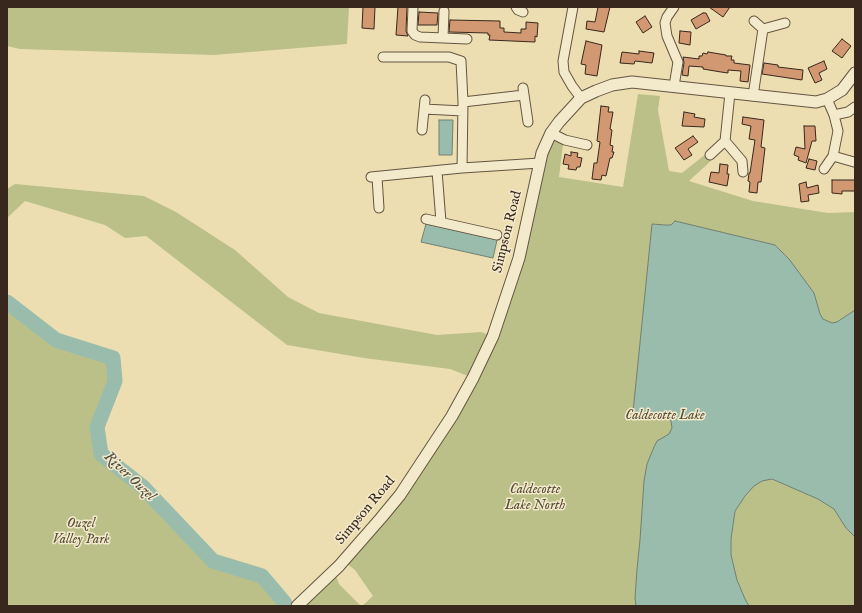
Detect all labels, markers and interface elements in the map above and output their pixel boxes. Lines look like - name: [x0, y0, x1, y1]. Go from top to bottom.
- street label: Simpson Road: [490, 189, 526, 275]
- park label: Caldecotte Lake: [625, 408, 705, 424]
- water label: River Ouzel: [99, 449, 159, 505]
- street label: Simpson Road: [333, 473, 399, 549]
- park label: Caldecotte Lake North: [505, 482, 565, 514]
- park label: Ouzel Valley Park: [52, 516, 110, 548]

